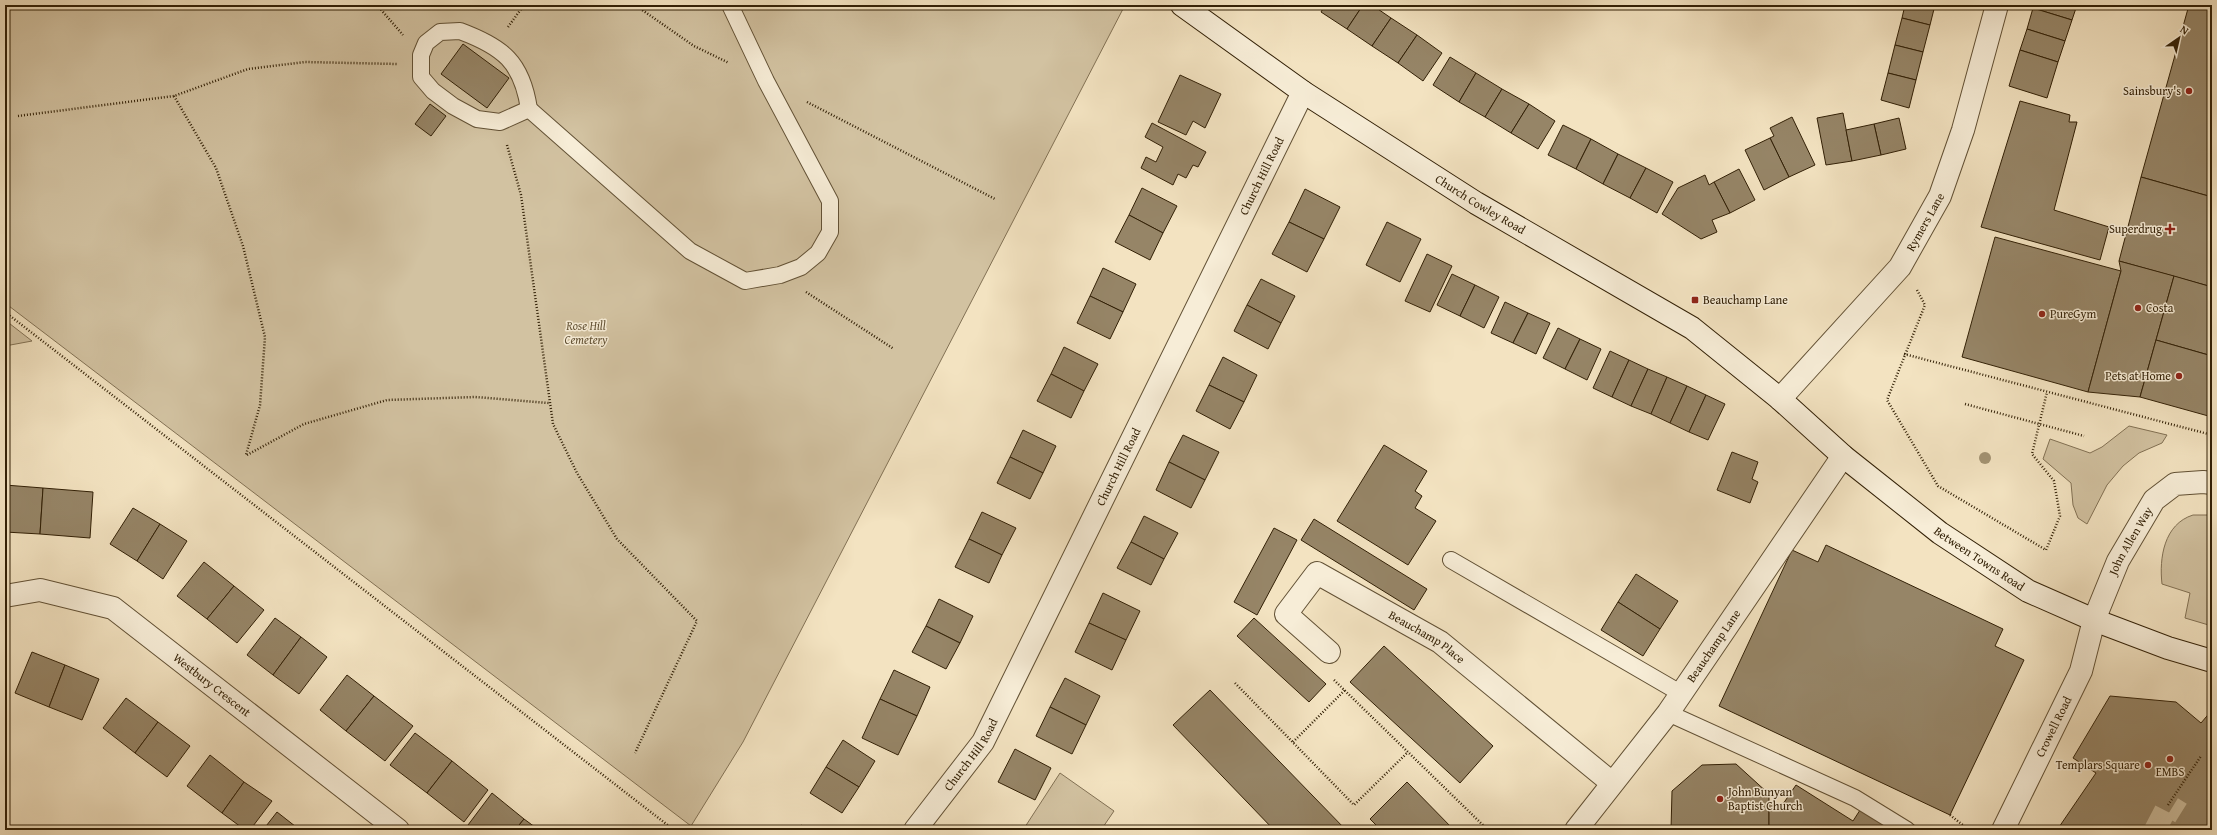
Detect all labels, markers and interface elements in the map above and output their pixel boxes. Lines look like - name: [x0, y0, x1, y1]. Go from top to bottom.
- north arrow: [2159, 18, 2199, 58]
- text: N: [2177, 21, 2193, 39]
- place label: Sainsbury's: [2123, 82, 2181, 99]
- marker: Sainsbury's: [2184, 86, 2194, 96]
- street label: Church Hill Road: [1235, 133, 1288, 218]
- street label: Church Cowley Road: [1432, 170, 1529, 238]
- street label: Rymers Lane: [1902, 189, 1948, 254]
- place label: Superdrug: [2109, 220, 2162, 237]
- marker: Superdrug: [2165, 224, 2175, 234]
- place label: Beauchamp Lane: [1703, 291, 1788, 308]
- marker: Beauchamp Lane: [1690, 295, 1700, 305]
- place label: Costa: [2146, 299, 2174, 316]
- marker: Costa: [2133, 303, 2143, 313]
- place label: PureGym: [2050, 305, 2096, 322]
- marker: PureGym: [2037, 309, 2047, 319]
- park label: Rose Hill Cemetery: [564, 317, 608, 348]
- place label: Pets at Home: [2105, 367, 2171, 384]
- marker: Pets at Home: [2174, 371, 2184, 381]
- street label: Church Hill Road: [1092, 424, 1145, 508]
- street label: John Allen Way: [2103, 503, 2156, 579]
- street label: Between Towns Road: [1930, 522, 2029, 595]
- street label: Beauchamp Lane: [1682, 605, 1744, 686]
- street label: Beauchamp Place: [1386, 606, 1469, 667]
- street label: Westbury Crescent: [170, 649, 255, 721]
- street label: Crowell Road: [2031, 693, 2076, 760]
- street label: Church Hill Road: [939, 715, 1002, 794]
- marker: EMBS: [2165, 754, 2175, 764]
- place label: Templars Square: [2056, 756, 2140, 773]
- marker: Templars Square: [2143, 760, 2153, 770]
- place label: EMBS: [2156, 763, 2184, 780]
- place label: John Bunyan Baptist Church: [1726, 783, 1803, 814]
- marker: John Bunyan Baptist Church: [1715, 794, 1725, 804]

